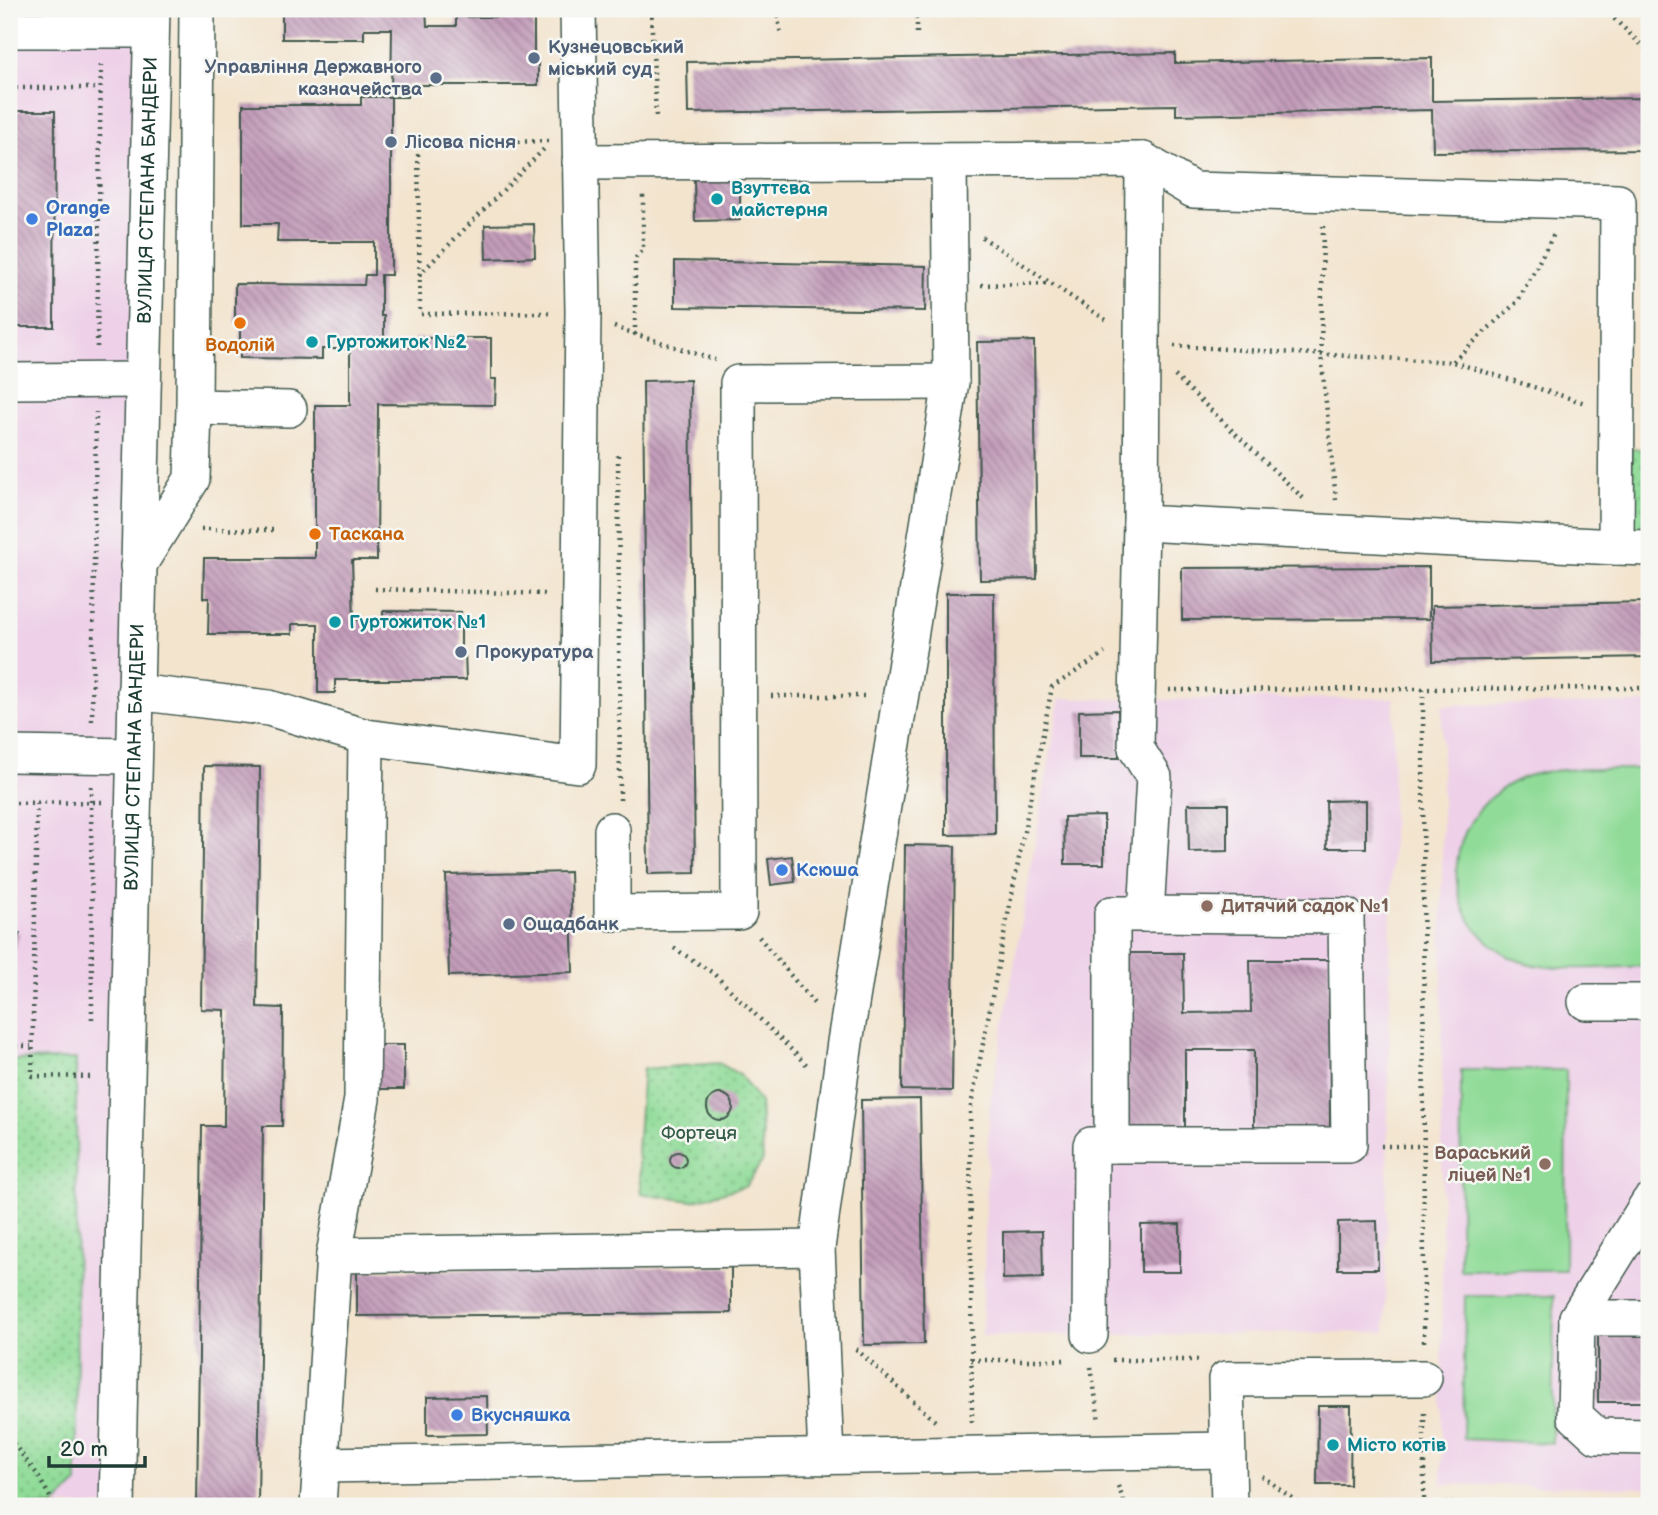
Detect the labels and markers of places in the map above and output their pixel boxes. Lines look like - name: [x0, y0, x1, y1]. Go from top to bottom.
- place label: Кузнецовський міський суд: [548, 36, 684, 81]
- marker: Кузнецовський міський суд: [526, 50, 542, 66]
- place label: Управління Державного казначейства: [205, 56, 423, 101]
- marker: Управління Державного казначейства: [428, 70, 444, 86]
- place label: Лісова пісня: [404, 131, 516, 154]
- marker: Лісова пісня: [383, 134, 399, 150]
- place label: Взуттєва майстерня: [731, 177, 828, 222]
- marker: Взуттєва майстерня: [709, 191, 725, 207]
- place label: Orange Plaza: [46, 197, 110, 242]
- marker: Orange Plaza: [24, 211, 40, 227]
- marker: Водолій: [232, 315, 248, 331]
- place label: Гуртожиток №2: [326, 331, 467, 354]
- place label: Водолій: [205, 334, 275, 357]
- marker: Гуртожиток №2: [304, 334, 320, 350]
- place label: Таскана: [329, 523, 405, 546]
- marker: Таскана: [307, 526, 323, 542]
- place label: Гуртожиток №1: [349, 611, 486, 634]
- marker: Гуртожиток №1: [327, 614, 343, 630]
- place label: Прокуратура: [475, 641, 594, 664]
- marker: Прокуратура: [453, 644, 469, 660]
- place label: Ксюша: [796, 859, 859, 882]
- marker: Ксюша: [774, 862, 790, 878]
- place label: Дитячий садок №1: [1221, 895, 1389, 918]
- marker: Дитячий садок №1: [1199, 898, 1215, 914]
- place label: Ощадбанк: [523, 913, 619, 936]
- marker: Ощадбанк: [501, 916, 517, 932]
- place label: Вараський ліцей №1: [1434, 1142, 1531, 1187]
- marker: Вараський ліцей №1: [1537, 1156, 1553, 1172]
- place label: Вкусняшка: [471, 1404, 571, 1427]
- marker: Вкусняшка: [449, 1407, 465, 1423]
- place label: Місто котів: [1347, 1434, 1447, 1457]
- marker: Місто котів: [1325, 1437, 1341, 1453]

